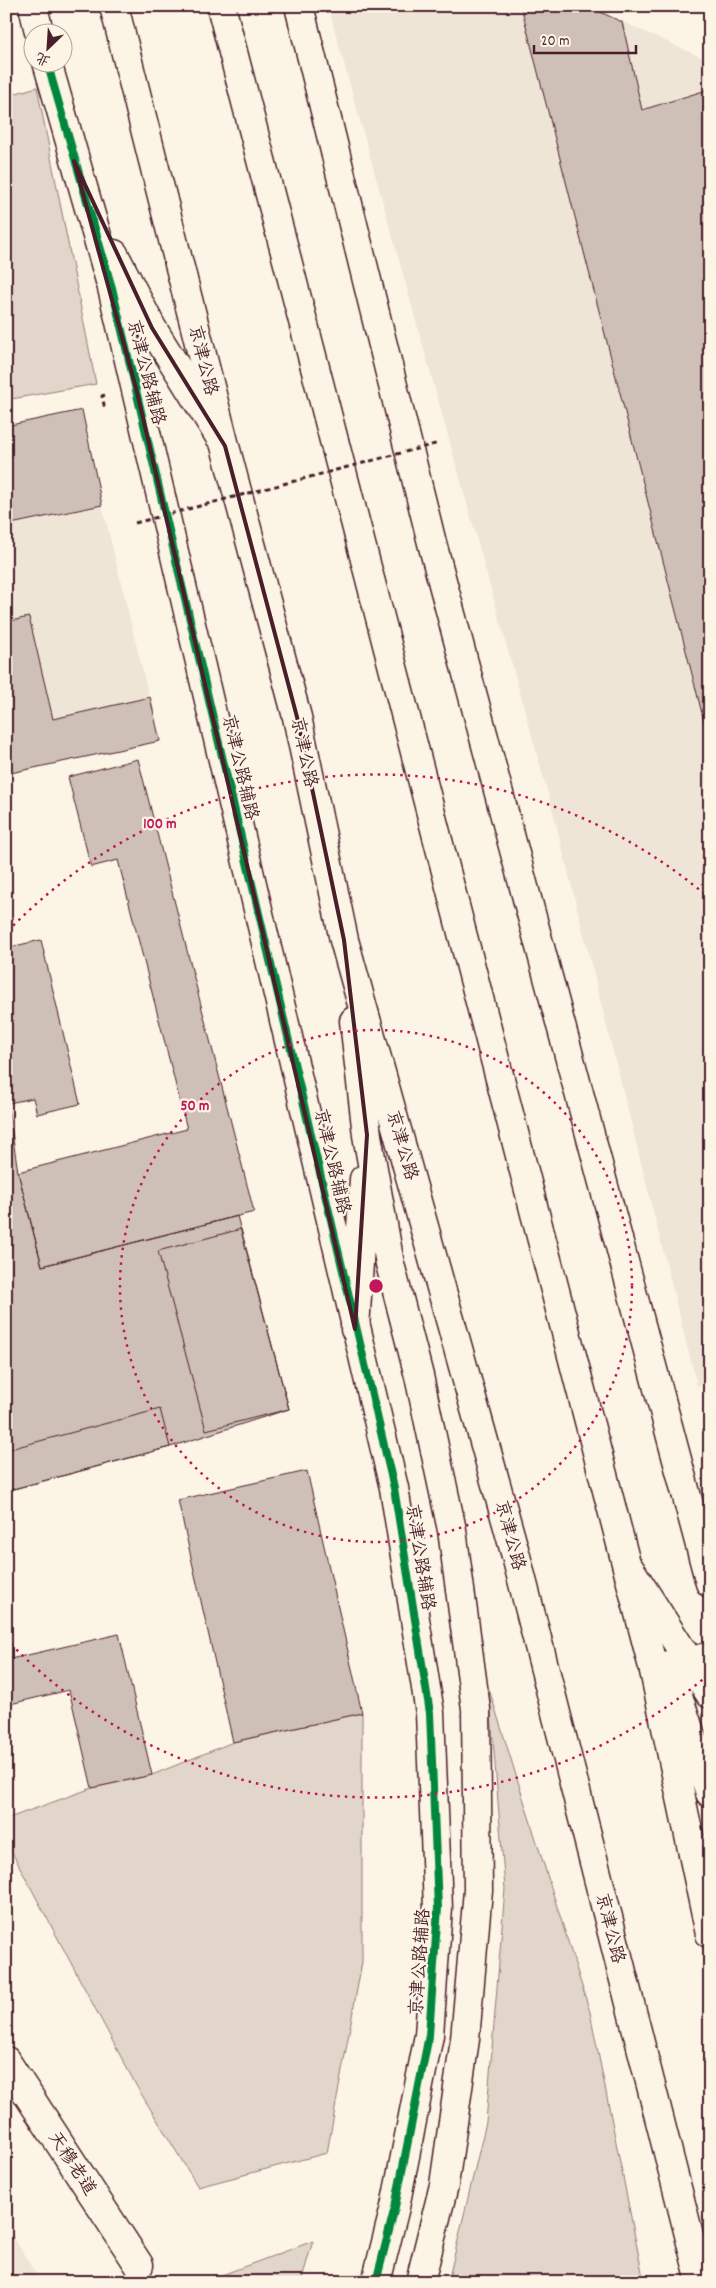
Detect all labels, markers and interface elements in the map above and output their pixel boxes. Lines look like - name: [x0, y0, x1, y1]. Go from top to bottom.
- north arrow: [22, 22, 72, 72]
- scale bar: [534, 22, 636, 54]
- text: 20 m: [541, 31, 569, 53]
- text: 北: [33, 46, 54, 70]
- street label: 京津公路辅路: [119, 317, 170, 428]
- street label: 京津公路: [181, 323, 222, 399]
- street label: 京津公路辅路: [214, 712, 263, 823]
- street label: 京津公路: [283, 715, 322, 790]
- text: 100 m: [143, 814, 177, 836]
- text: 50 m: [181, 1096, 209, 1118]
- street label: 京津公路辅路: [306, 1106, 355, 1217]
- street label: 京津公路: [379, 1108, 423, 1184]
- centre of rings: [367, 1277, 385, 1295]
- street label: 京津公路: [487, 1498, 530, 1574]
- street label: 京津公路辅路: [398, 1502, 439, 1613]
- street label: 京津公路: [588, 1891, 629, 1967]
- street label: 京津公路辅路: [405, 1907, 438, 2017]
- street label: 天穆老道: [41, 2127, 101, 2201]

